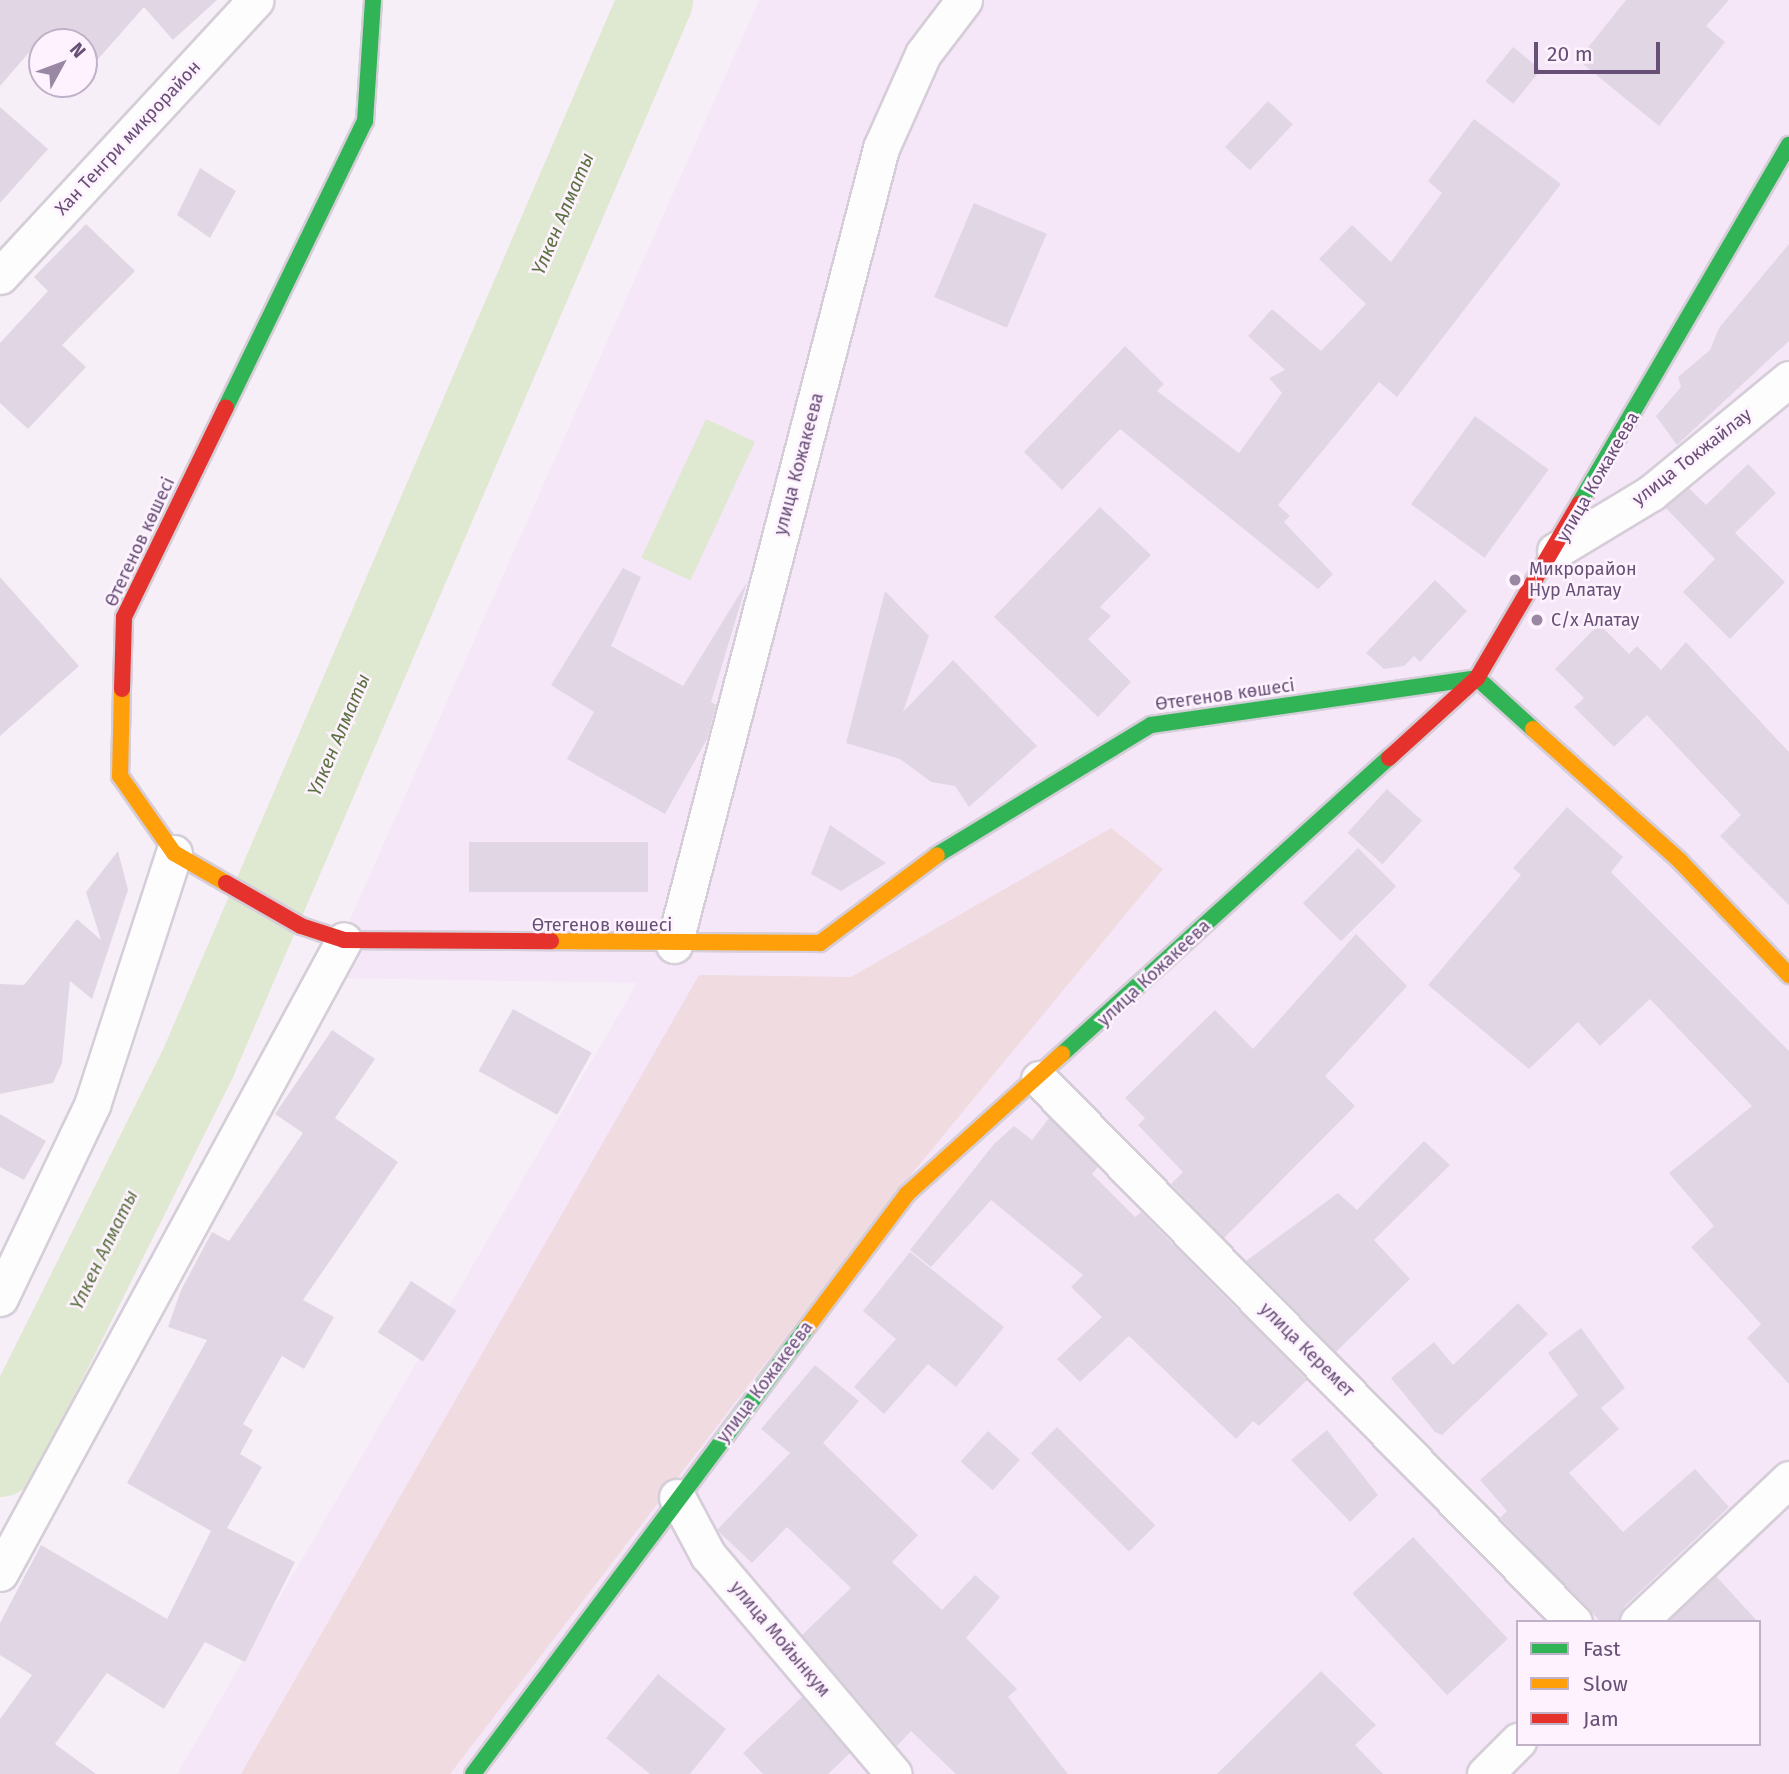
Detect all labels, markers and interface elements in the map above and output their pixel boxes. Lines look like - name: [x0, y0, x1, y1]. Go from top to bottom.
- north arrow: [28, 28, 98, 98]
- scale bar: [1537, 28, 1663, 72]
- text: N: [65, 38, 91, 63]
- text: 20 m: [1547, 41, 1593, 67]
- street label: Хан Тенгри микрорайон: [51, 56, 205, 220]
- water label: Үлкен Алматы: [527, 149, 599, 279]
- street label: улица Кожакеева: [770, 390, 828, 538]
- street label: улица Токжайлау: [1628, 404, 1756, 510]
- street label: улица Кожакеева: [1552, 408, 1644, 546]
- street label: Өтегенов көшесі: [100, 474, 180, 610]
- place label: Микрорайон Нур Алатау: [1529, 559, 1637, 602]
- marker: Микрорайон Нур Алатау: [1507, 572, 1523, 588]
- place label: С/х Алатау: [1551, 609, 1639, 631]
- marker: С/х Алатау: [1529, 612, 1545, 628]
- water label: Үлкен Алматы: [303, 670, 375, 800]
- street label: Өтегенов көшесі: [1154, 675, 1296, 715]
- street label: Өтегенов көшесі: [532, 914, 672, 936]
- street label: улица Кожакеева: [1093, 915, 1215, 1031]
- water label: Үлкен Алматы: [65, 1186, 143, 1314]
- street label: улица Керемет: [1255, 1298, 1359, 1402]
- street label: улица Кожакеева: [712, 1317, 818, 1447]
- street label: улица Мойынкум: [725, 1577, 835, 1701]
- legend: [1516, 1620, 1761, 1746]
- text: Fast: [1583, 1636, 1621, 1662]
- text: Slow: [1583, 1671, 1628, 1697]
- text: Jam: [1583, 1706, 1619, 1732]

